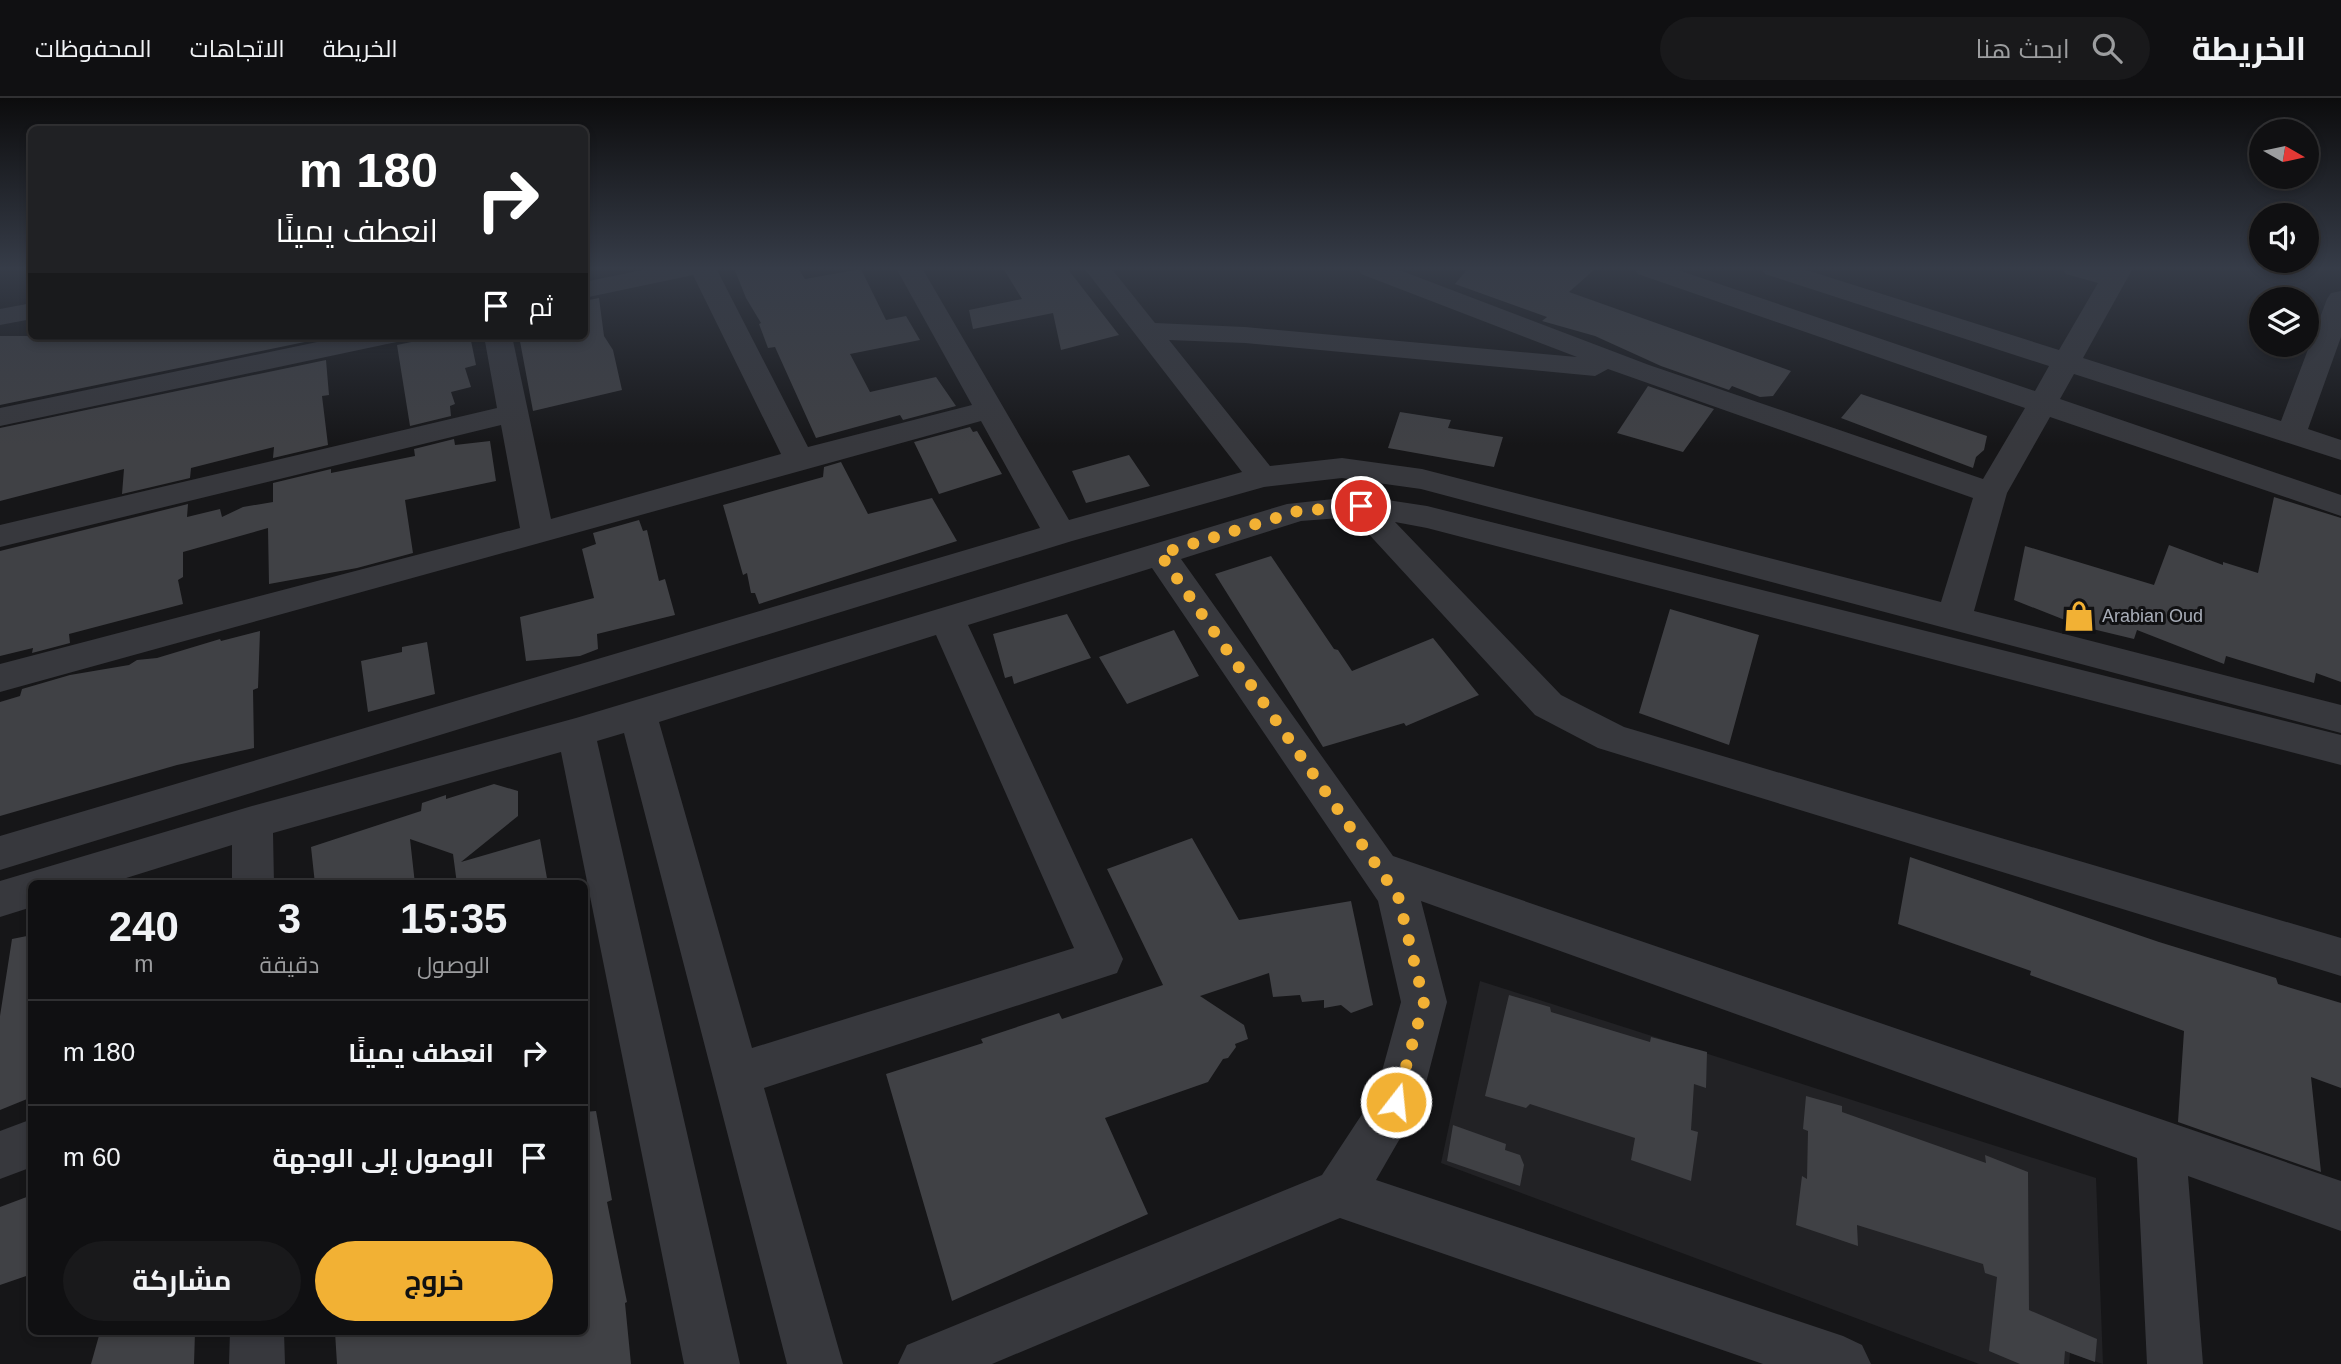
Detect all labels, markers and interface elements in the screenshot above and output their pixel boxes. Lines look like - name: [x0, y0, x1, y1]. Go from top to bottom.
- search box: [1660, 17, 2150, 80]
- icon: search: [2088, 29, 2126, 67]
- text: الخريطة: [2192, 30, 2306, 67]
- text: ابحث هنا: [1976, 34, 2070, 64]
- text: المحفوظات: [35, 35, 152, 62]
- text: الاتجاهات: [190, 35, 285, 62]
- text: الخريطة: [323, 35, 398, 62]
- north arrow: [2249, 119, 2319, 189]
- map controls: [2249, 119, 2319, 357]
- text: 180 m: [299, 143, 438, 197]
- icon: right: [462, 154, 553, 245]
- button: sound: [2249, 203, 2319, 273]
- text: انعطف يمينًا: [275, 213, 438, 249]
- icon: arrive: [477, 287, 515, 325]
- button: layers: [2249, 287, 2319, 357]
- text: ثم: [529, 292, 553, 322]
- pin: [1331, 476, 1391, 536]
- icon: arrive: [1342, 487, 1380, 525]
- shop icon: Arabian Oud: [2062, 599, 2096, 633]
- place label: Arabian Oud: [2102, 606, 2203, 626]
- text: 3: [278, 895, 301, 942]
- text: 15:35: [400, 895, 507, 942]
- text: 240: [109, 903, 179, 950]
- text: m: [134, 951, 153, 977]
- text: دقيقة: [259, 952, 319, 978]
- text: الوصول: [417, 952, 490, 978]
- icon: right: [515, 1034, 553, 1072]
- text: 180 m: [63, 1037, 135, 1067]
- text: انعطف يمينًا: [348, 1038, 494, 1068]
- position arrow: [1359, 1065, 1433, 1139]
- icon: arrive: [515, 1139, 553, 1177]
- text: 60 m: [63, 1142, 121, 1172]
- text: الوصول إلى الوجهة: [272, 1143, 494, 1173]
- button: مشاركة: [63, 1241, 301, 1321]
- button: خروج: [315, 1241, 553, 1321]

